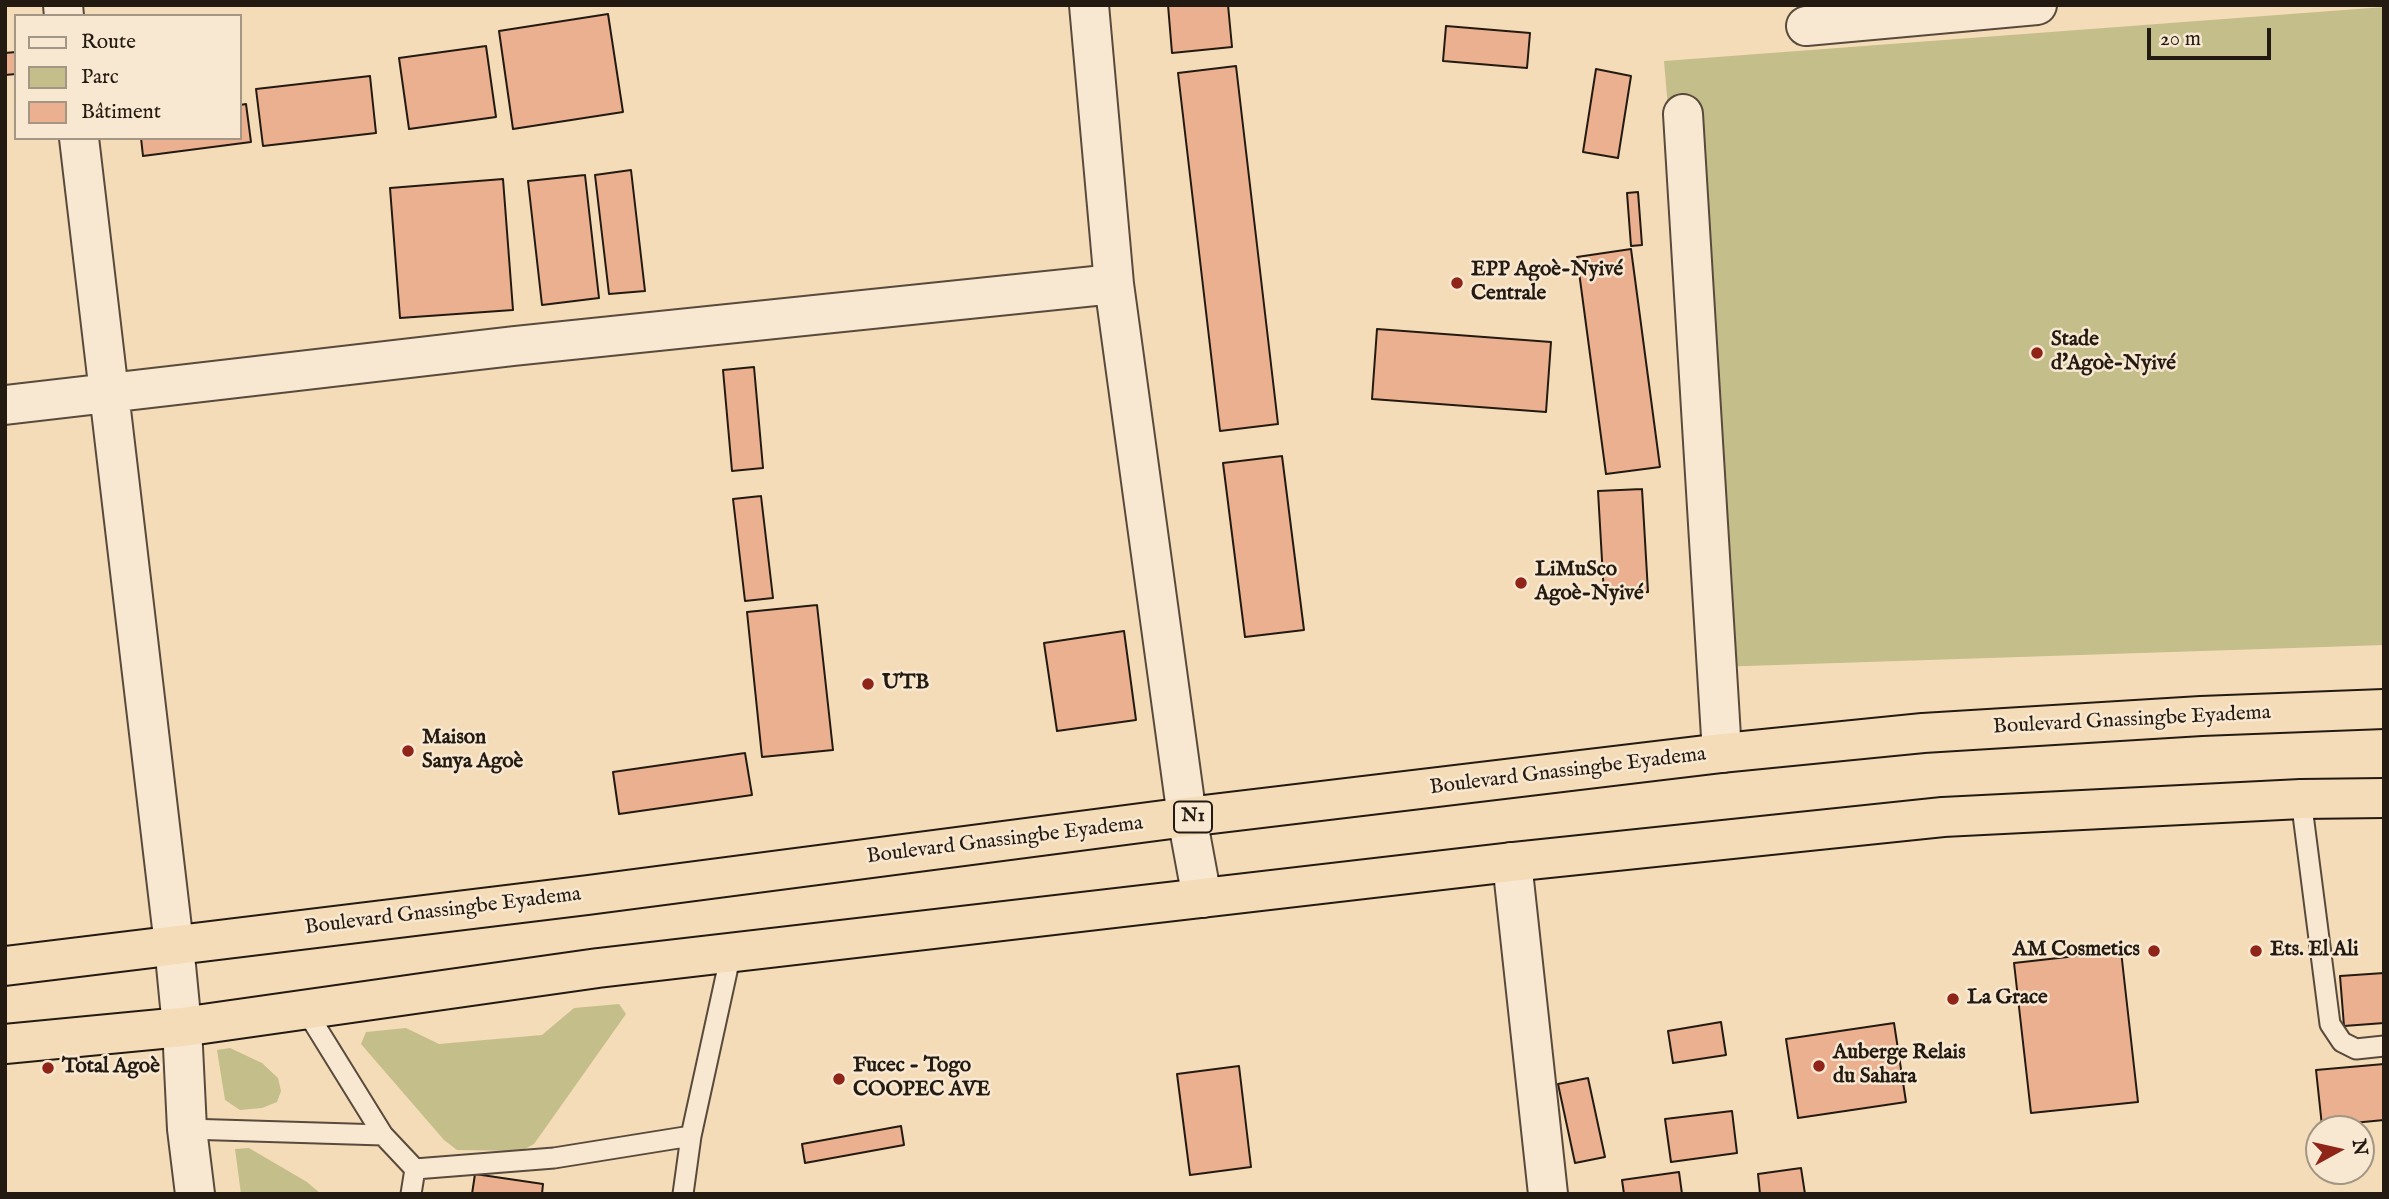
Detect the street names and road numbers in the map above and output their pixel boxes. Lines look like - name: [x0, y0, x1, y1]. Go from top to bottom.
- street label: Boulevard Gnassingbe Eyadema: [1992, 701, 2272, 741]
- street label: Boulevard Gnassingbe Eyadema: [1428, 743, 1708, 801]
- road number: N1: [1174, 802, 1212, 832]
- street label: Boulevard Gnassingbe Eyadema: [865, 812, 1145, 870]
- street label: Boulevard Gnassingbe Eyadema: [303, 883, 583, 941]

